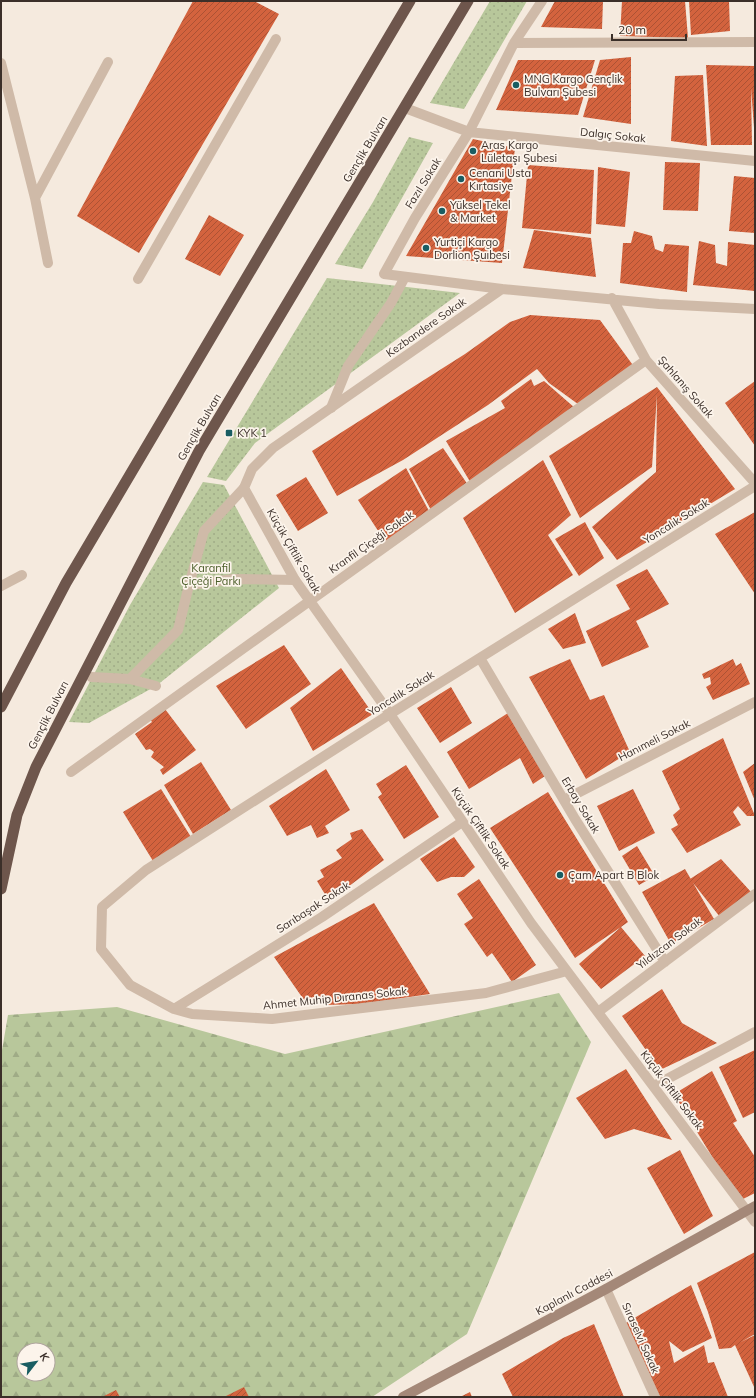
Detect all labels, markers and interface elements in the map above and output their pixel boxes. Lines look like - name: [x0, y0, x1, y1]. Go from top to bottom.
- scale bar: [612, 16, 686, 42]
- text: 20 m: [618, 22, 646, 37]
- place label: MNG Kargo Gençlik Bulvarı Şubesi: [524, 72, 623, 99]
- marker: MNG Kargo Gençlik Bulvarı Şubesi: [511, 80, 521, 90]
- street label: Gençlik Bulvarı: [340, 113, 390, 185]
- street label: Dalgıç Sokak: [579, 125, 647, 145]
- place label: Aras Kargo Lületaşı Şubesi: [481, 138, 557, 165]
- marker: Aras Kargo Lületaşı Şubesi: [468, 146, 478, 156]
- street label: Fazıl Sokak: [402, 155, 444, 211]
- place label: Cenani Usta Kırtasiye: [469, 166, 531, 193]
- marker: Cenani Usta Kırtasiye: [456, 174, 466, 184]
- place label: Yüksel Tekel & Market: [449, 198, 511, 225]
- marker: Yüksel Tekel & Market: [437, 206, 447, 216]
- place label: Yurtiçi Kargo Dorlion Şuıbesi: [433, 235, 510, 262]
- marker: Yurtiçi Kargo Dorlion Şuıbesi: [421, 243, 431, 253]
- street label: Kezbandere Sokak: [383, 294, 469, 360]
- street label: Şahlanış Sokak: [655, 353, 717, 421]
- street label: Gençlik Bulvarı: [174, 391, 224, 463]
- place label: KYK 1: [237, 426, 267, 440]
- marker: KYK 1: [224, 428, 234, 438]
- street label: Yoncalık Sokak: [640, 495, 712, 547]
- street label: Küçük Çiftlik Sokak: [264, 506, 324, 596]
- street label: Kranfil Çiçeği Sokak: [326, 507, 416, 577]
- park label: Karanfil Çiçeği Parkı: [181, 561, 241, 588]
- street label: Yoncalık Sokak: [365, 667, 437, 719]
- street label: Gençlik Bulvarı: [25, 678, 71, 752]
- street label: Hanımeli Sokak: [616, 716, 693, 764]
- street label: Erbay Sokak: [559, 774, 603, 836]
- street label: Küçük Çiftlik Sokak: [448, 784, 514, 872]
- place label: Çam Apart B Blok: [568, 868, 659, 882]
- marker: Çam Apart B Blok: [555, 870, 565, 880]
- street label: Sarıbaşak Sokak: [274, 878, 353, 936]
- street label: Yıldızcan Sokak: [633, 914, 705, 973]
- street label: Ahmet Muhip Dıranas Sokak: [262, 983, 408, 1013]
- street label: Küçük Çiftlik Sokak: [638, 1048, 707, 1133]
- street label: Kaplanlı Caddesi: [533, 1266, 615, 1318]
- street label: Sıraselvi Sokak: [619, 1300, 663, 1376]
- north arrow: [16, 1342, 56, 1382]
- text: K: [37, 1350, 53, 1364]

